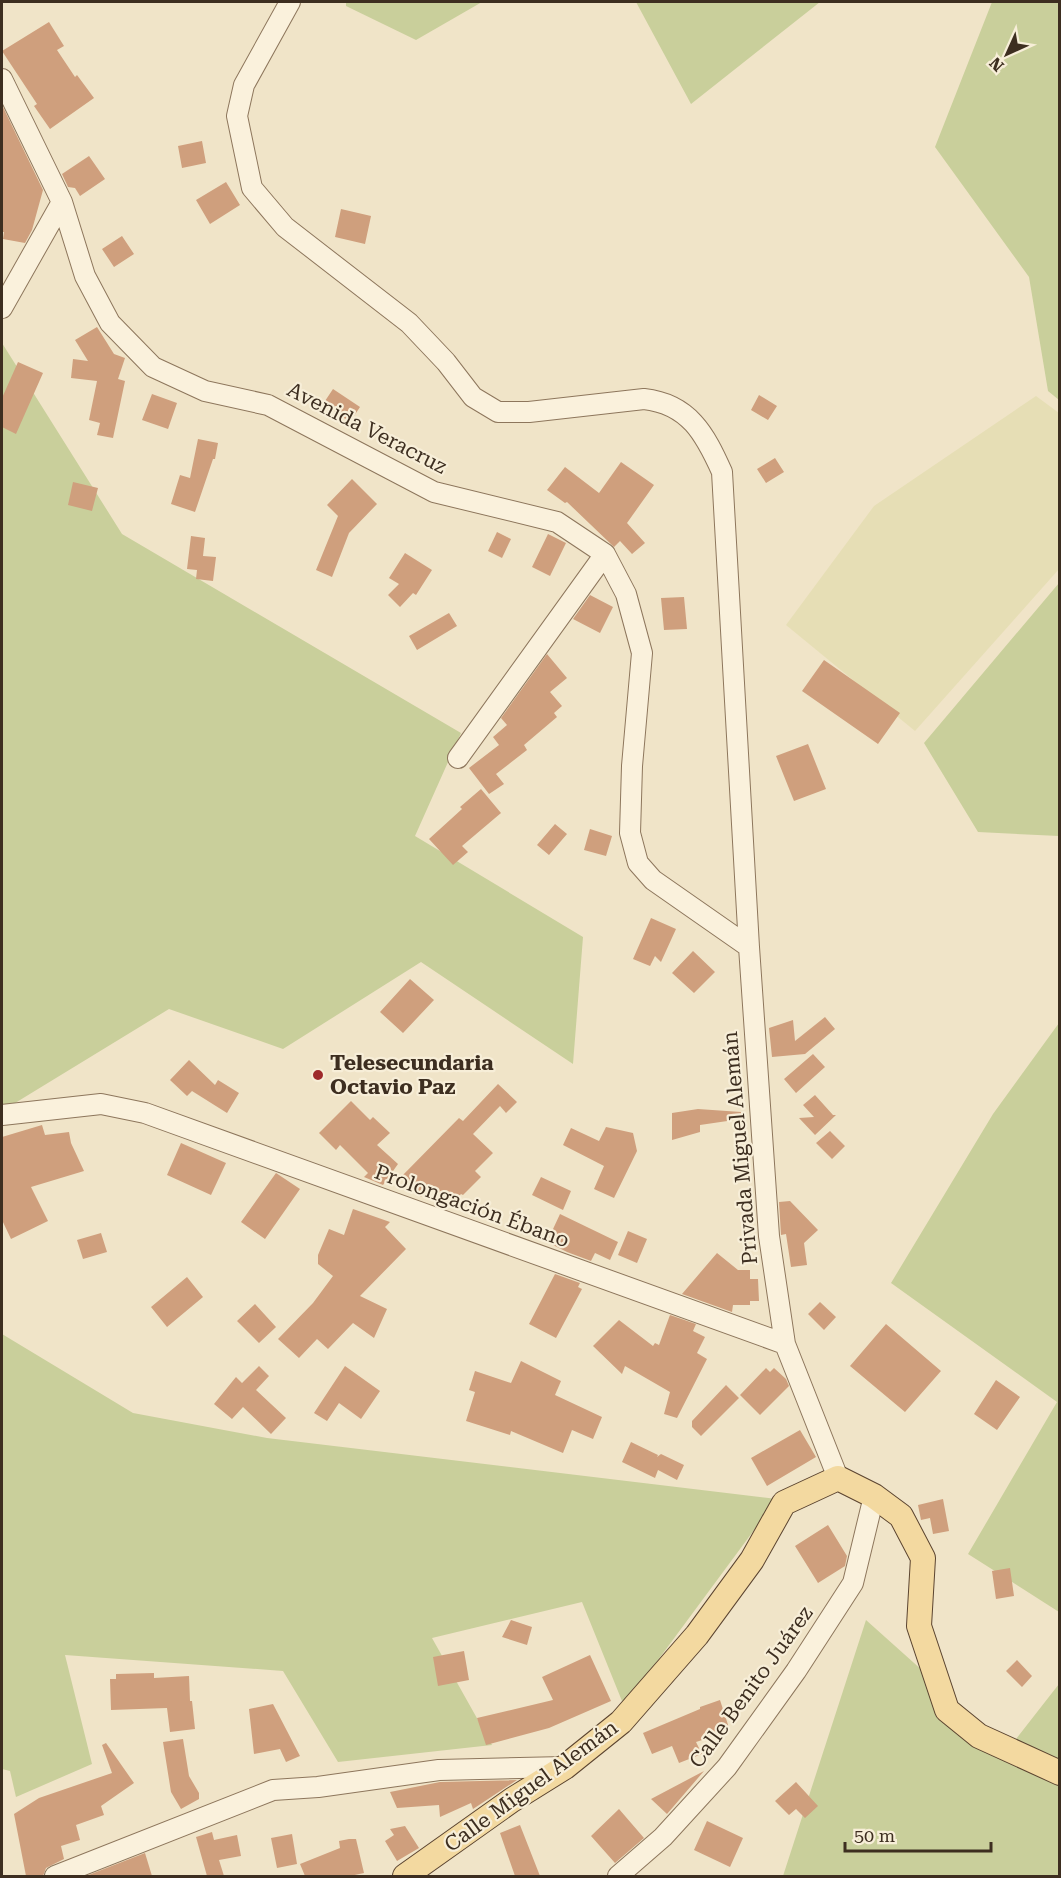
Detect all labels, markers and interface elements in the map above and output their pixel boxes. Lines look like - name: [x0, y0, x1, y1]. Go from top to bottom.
- north arrow: [977, 24, 1037, 84]
- text: N: [986, 53, 1008, 75]
- street label: Avenida Veracruz: [283, 377, 451, 479]
- street label: Privada Miguel Alemán: [718, 1030, 762, 1266]
- place label: Telesecundaria Octavio Paz: [330, 1051, 494, 1099]
- marker: Telesecundaria Octavio Paz: [311, 1068, 325, 1082]
- street label: Prolongación Ébano: [371, 1159, 573, 1252]
- street label: Calle Benito Juárez: [684, 1601, 818, 1772]
- street label: Calle Miguel Alemán: [440, 1715, 623, 1857]
- scale bar: [845, 1815, 990, 1853]
- text: 50 m: [854, 1825, 895, 1846]

